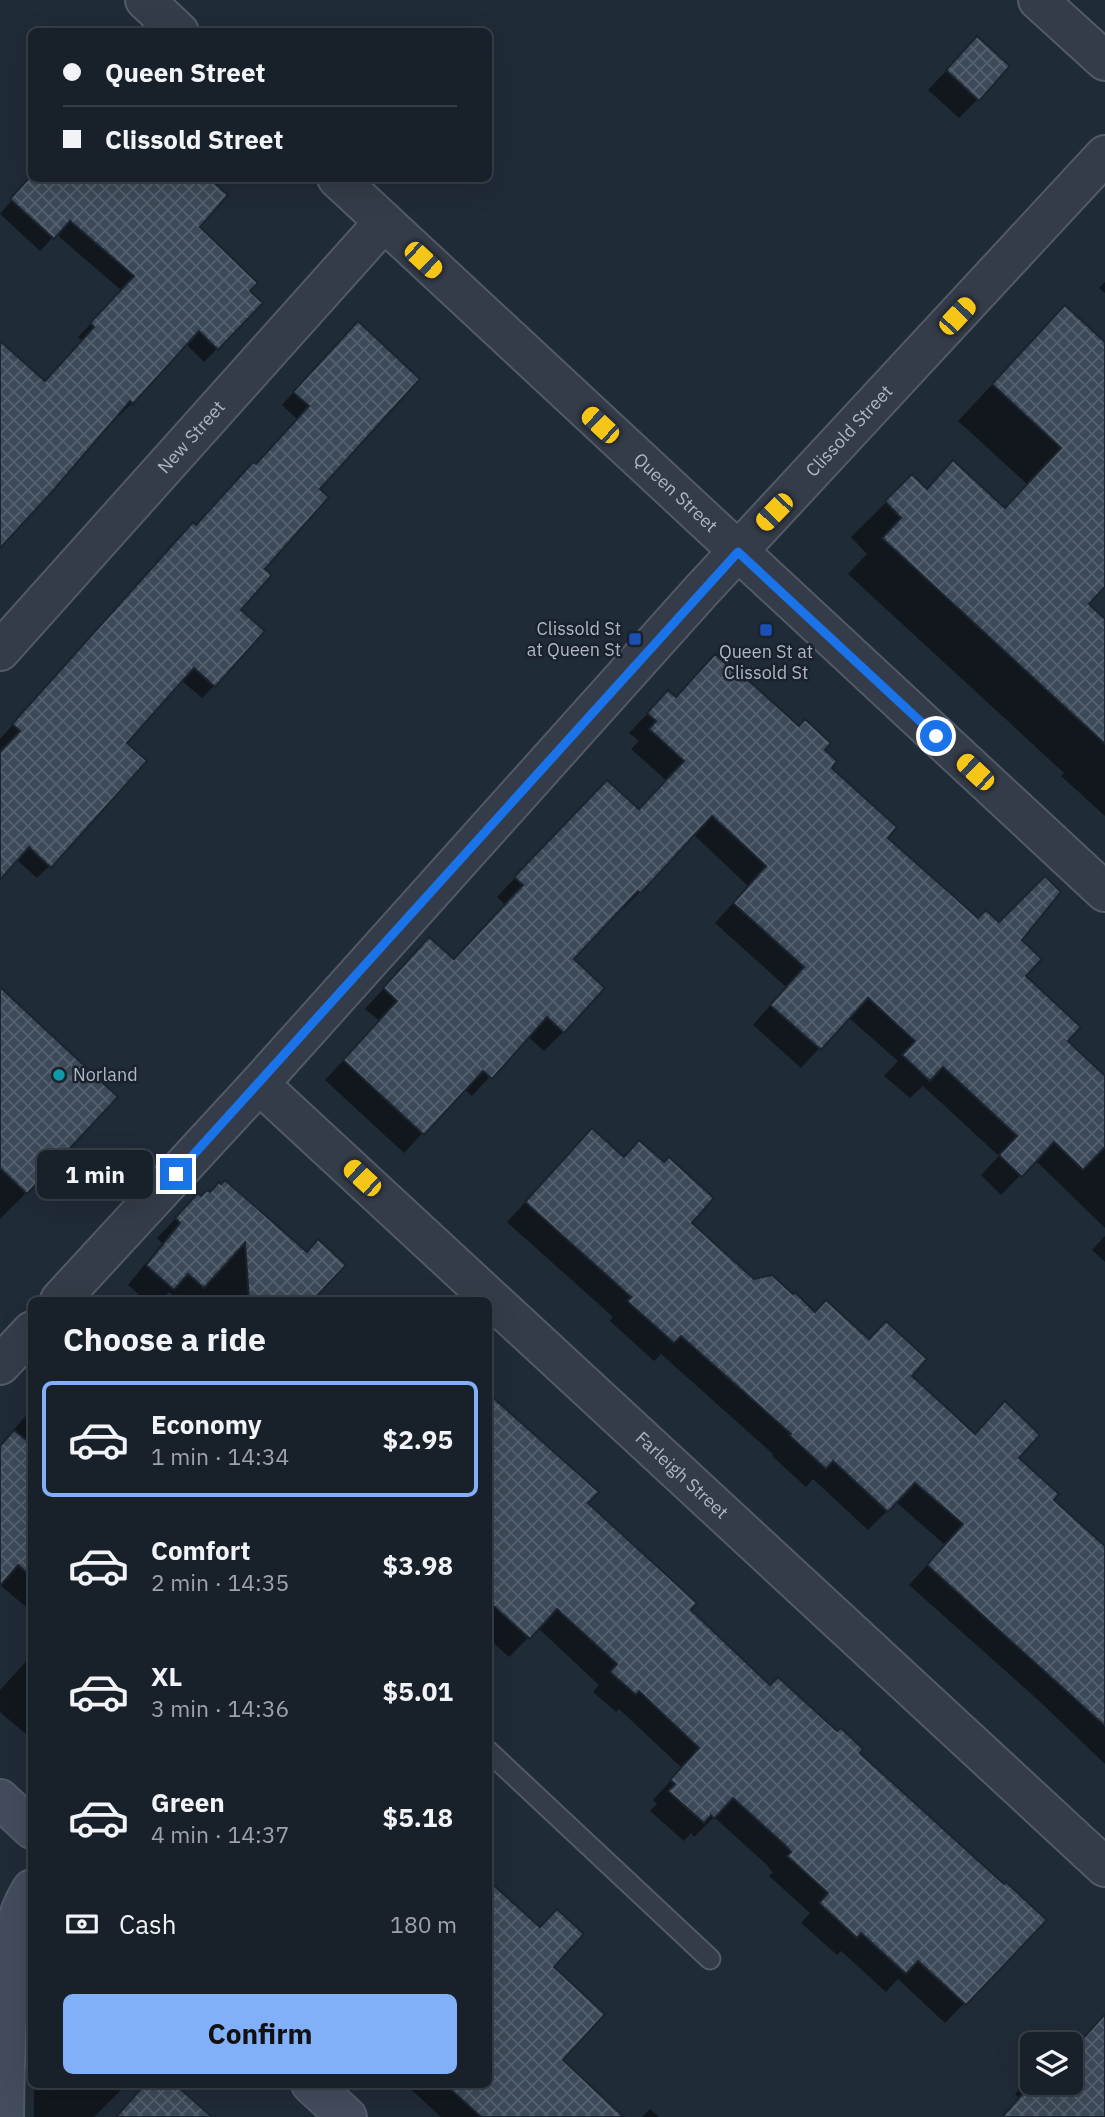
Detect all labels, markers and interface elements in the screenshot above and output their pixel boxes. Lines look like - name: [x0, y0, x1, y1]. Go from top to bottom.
- text: Queen Street: [105, 55, 266, 89]
- text: Clissold Street: [105, 122, 283, 156]
- car: [401, 238, 446, 282]
- car: [935, 293, 980, 339]
- street label: Clissold Street: [801, 380, 897, 481]
- street label: New Street: [152, 396, 230, 478]
- car: [578, 403, 623, 447]
- street label: Queen Street: [629, 447, 723, 537]
- car: [752, 490, 797, 534]
- place label: Clissold St at Queen St: [527, 617, 621, 661]
- marker: Queen St at Clissold St: [758, 622, 774, 638]
- marker: Clissold St at Queen St: [627, 631, 643, 647]
- place label: Queen St at Clissold St: [719, 640, 813, 684]
- route start: [920, 720, 952, 752]
- car: [953, 750, 998, 794]
- place label: Norland: [73, 1063, 138, 1086]
- marker: Norland: [51, 1067, 67, 1083]
- callout: 1 min: [36, 1150, 152, 1198]
- car: [340, 1156, 385, 1200]
- route end: [160, 1158, 192, 1190]
- text: 1 min: [65, 1159, 125, 1189]
- text: Choose a ride: [63, 1318, 266, 1360]
- text: Economy: [151, 1407, 262, 1441]
- icon: car: [67, 1408, 130, 1471]
- text: $2.95: [383, 1422, 453, 1456]
- street label: Farleigh Street: [631, 1426, 733, 1524]
- text: 1 min · 14:34: [151, 1441, 289, 1471]
- text: Comfort: [151, 1533, 250, 1567]
- icon: car: [67, 1534, 130, 1597]
- text: $3.98: [383, 1548, 453, 1582]
- text: 2 min · 14:35: [151, 1567, 289, 1597]
- text: XL: [151, 1659, 182, 1693]
- icon: car: [67, 1660, 130, 1723]
- text: $5.01: [383, 1674, 453, 1708]
- text: 3 min · 14:36: [151, 1693, 289, 1723]
- text: Green: [151, 1785, 225, 1819]
- icon: car: [67, 1786, 130, 1849]
- text: $5.18: [383, 1800, 453, 1834]
- text: 4 min · 14:37: [151, 1819, 289, 1849]
- icon: cash: [63, 1905, 101, 1943]
- text: Cash: [119, 1907, 176, 1941]
- text: 180 m: [390, 1909, 457, 1939]
- button: Confirm: [63, 1994, 457, 2074]
- map controls: [1020, 2032, 1083, 2095]
- button: layers: [1020, 2032, 1083, 2095]

